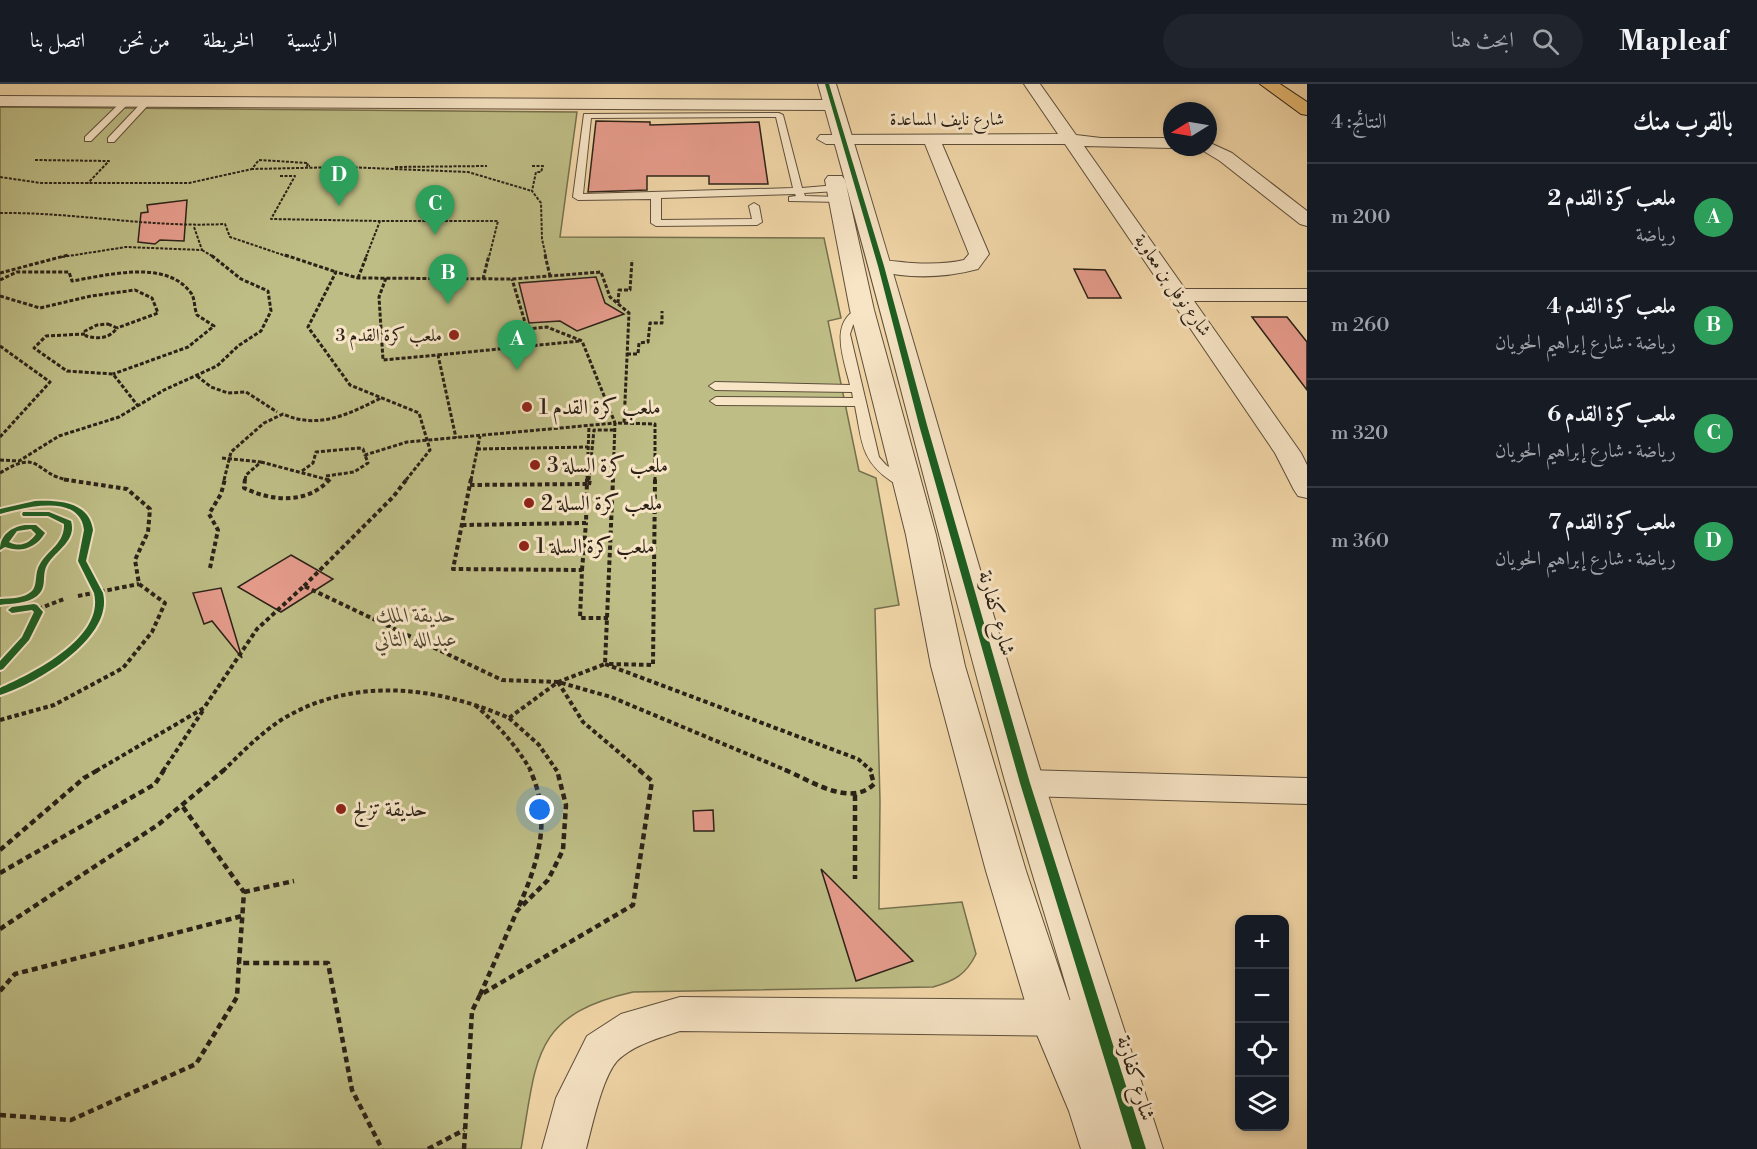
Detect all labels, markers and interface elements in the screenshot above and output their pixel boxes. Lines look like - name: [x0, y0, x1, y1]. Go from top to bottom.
- search box: [1163, 14, 1583, 68]
- text: Mapleaf: [1619, 24, 1727, 59]
- icon: search: [1529, 25, 1562, 58]
- text: ابحث هنا: [1451, 27, 1514, 54]
- text: اتصل بنا: [30, 28, 85, 54]
- text: من نحن: [118, 28, 170, 54]
- text: الخريطة: [203, 28, 254, 54]
- text: الرئيسية: [287, 28, 337, 54]
- north arrow: [1163, 102, 1217, 156]
- text: بالقرب منك: [1633, 106, 1733, 138]
- street label: شارع نايف المساعدة: [890, 108, 1004, 134]
- text: النتائج: 4: [1331, 110, 1387, 135]
- pin: D: [320, 156, 358, 206]
- text: ملعب كرة القدم 2: [1547, 185, 1676, 212]
- pin: C: [416, 186, 454, 235]
- text: 200 m: [1331, 205, 1391, 230]
- text: A: [1706, 205, 1721, 230]
- text: رياضة: [1636, 223, 1676, 248]
- street label: شارع نوفل بن معاوية: [1126, 230, 1216, 343]
- pin: B: [428, 254, 468, 304]
- text: ملعب كرة القدم 4: [1546, 293, 1676, 320]
- text: 260 m: [1331, 313, 1389, 338]
- text: B: [1706, 313, 1721, 338]
- pin: A: [498, 320, 536, 370]
- place label: ملعب كرة القدم 3: [336, 324, 442, 351]
- marker: ملعب كرة القدم 3: [447, 328, 461, 342]
- text: رياضة · شارع إبراهيم الحويان: [1495, 331, 1676, 356]
- place label: ملعب كرة القدم 1: [539, 395, 661, 425]
- marker: ملعب كرة القدم 1: [520, 400, 534, 414]
- text: ملعب كرة القدم 6: [1547, 401, 1676, 428]
- text: 320 m: [1331, 421, 1388, 446]
- text: C: [1706, 421, 1721, 446]
- text: رياضة · شارع إبراهيم الحويان: [1495, 439, 1676, 464]
- place label: ملعب كرة السلة 3: [547, 453, 668, 479]
- marker: ملعب كرة السلة 3: [528, 458, 542, 472]
- place label: ملعب كرة السلة 2: [541, 491, 663, 517]
- marker: ملعب كرة السلة 2: [522, 496, 536, 510]
- text: ملعب كرة القدم 7: [1548, 509, 1676, 536]
- text: 360 m: [1331, 529, 1389, 554]
- text: D: [1706, 529, 1721, 554]
- place label: ملعب كرة السلة 1: [536, 534, 655, 560]
- marker: ملعب كرة السلة 1: [517, 539, 531, 553]
- text: رياضة · شارع إبراهيم الحويان: [1495, 547, 1676, 572]
- street label: شارع كفارنة: [968, 568, 1021, 660]
- park label: حديقة الملك عبدالله الثاني: [375, 603, 457, 656]
- your location: [525, 795, 554, 824]
- place label: حديقة تزلج: [353, 797, 427, 827]
- marker: حديقة تزلج: [334, 802, 348, 816]
- map controls: [1235, 915, 1289, 1131]
- button: +: [1235, 915, 1289, 969]
- button: −: [1235, 969, 1289, 1023]
- button: locate: [1235, 1023, 1289, 1077]
- street label: شارع كفارنة: [1106, 1033, 1160, 1125]
- button: layers: [1235, 1077, 1289, 1131]

